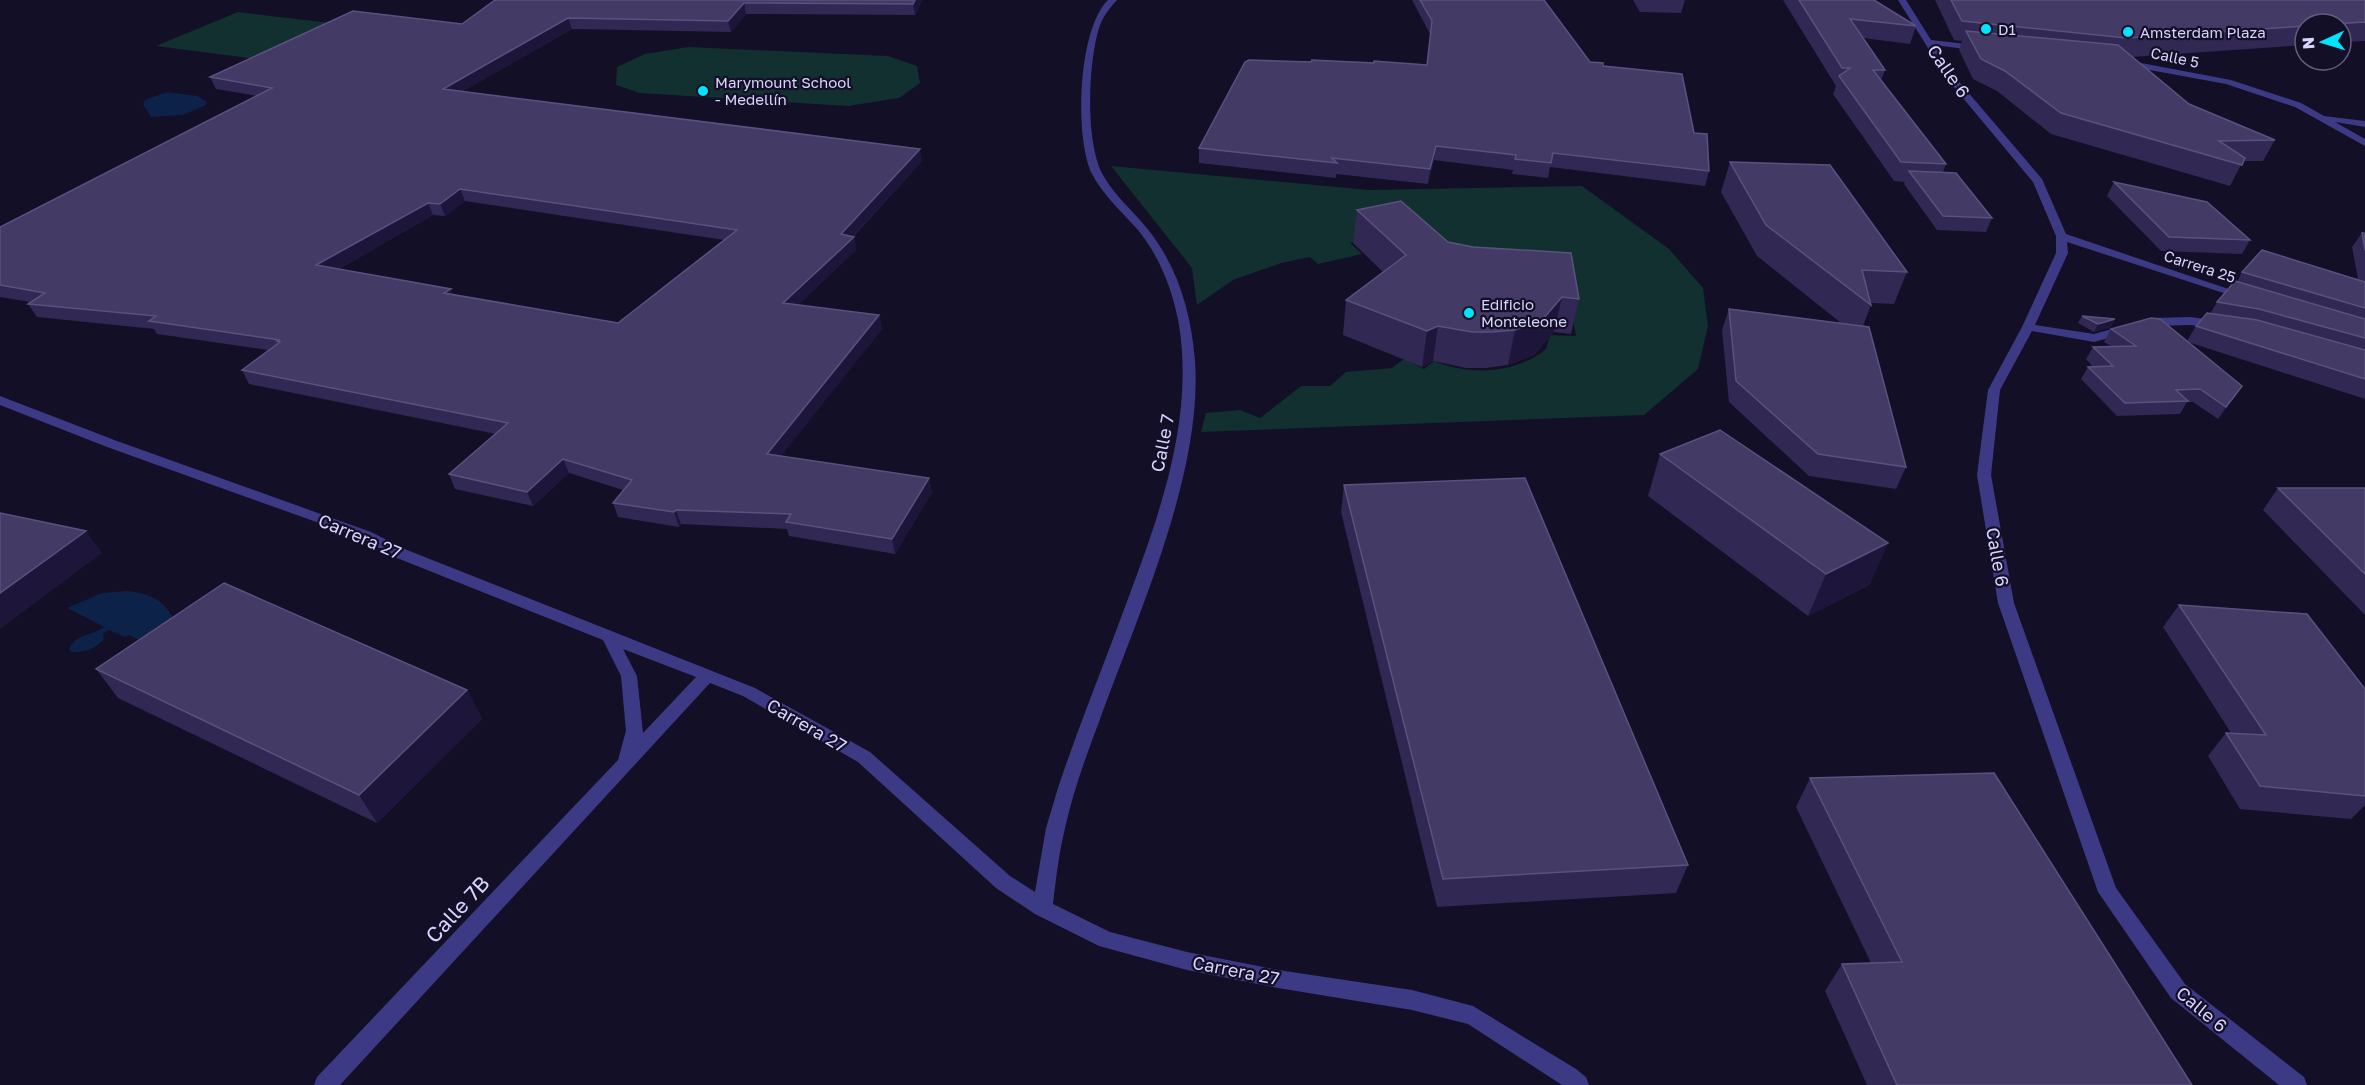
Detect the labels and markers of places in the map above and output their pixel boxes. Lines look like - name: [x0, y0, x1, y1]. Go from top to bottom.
- place label: D1: [1998, 20, 2016, 38]
- marker: D1: [1979, 22, 1993, 36]
- place label: Amsterdam Plaza: [2140, 23, 2266, 41]
- marker: Amsterdam Plaza: [2121, 25, 2135, 39]
- place label: Marymount School - Medellín: [715, 73, 851, 108]
- marker: Marymount School - Medellín: [696, 84, 710, 98]
- place label: Edificio Monteleone: [1481, 295, 1567, 330]
- marker: Edificio Monteleone: [1462, 306, 1476, 320]

